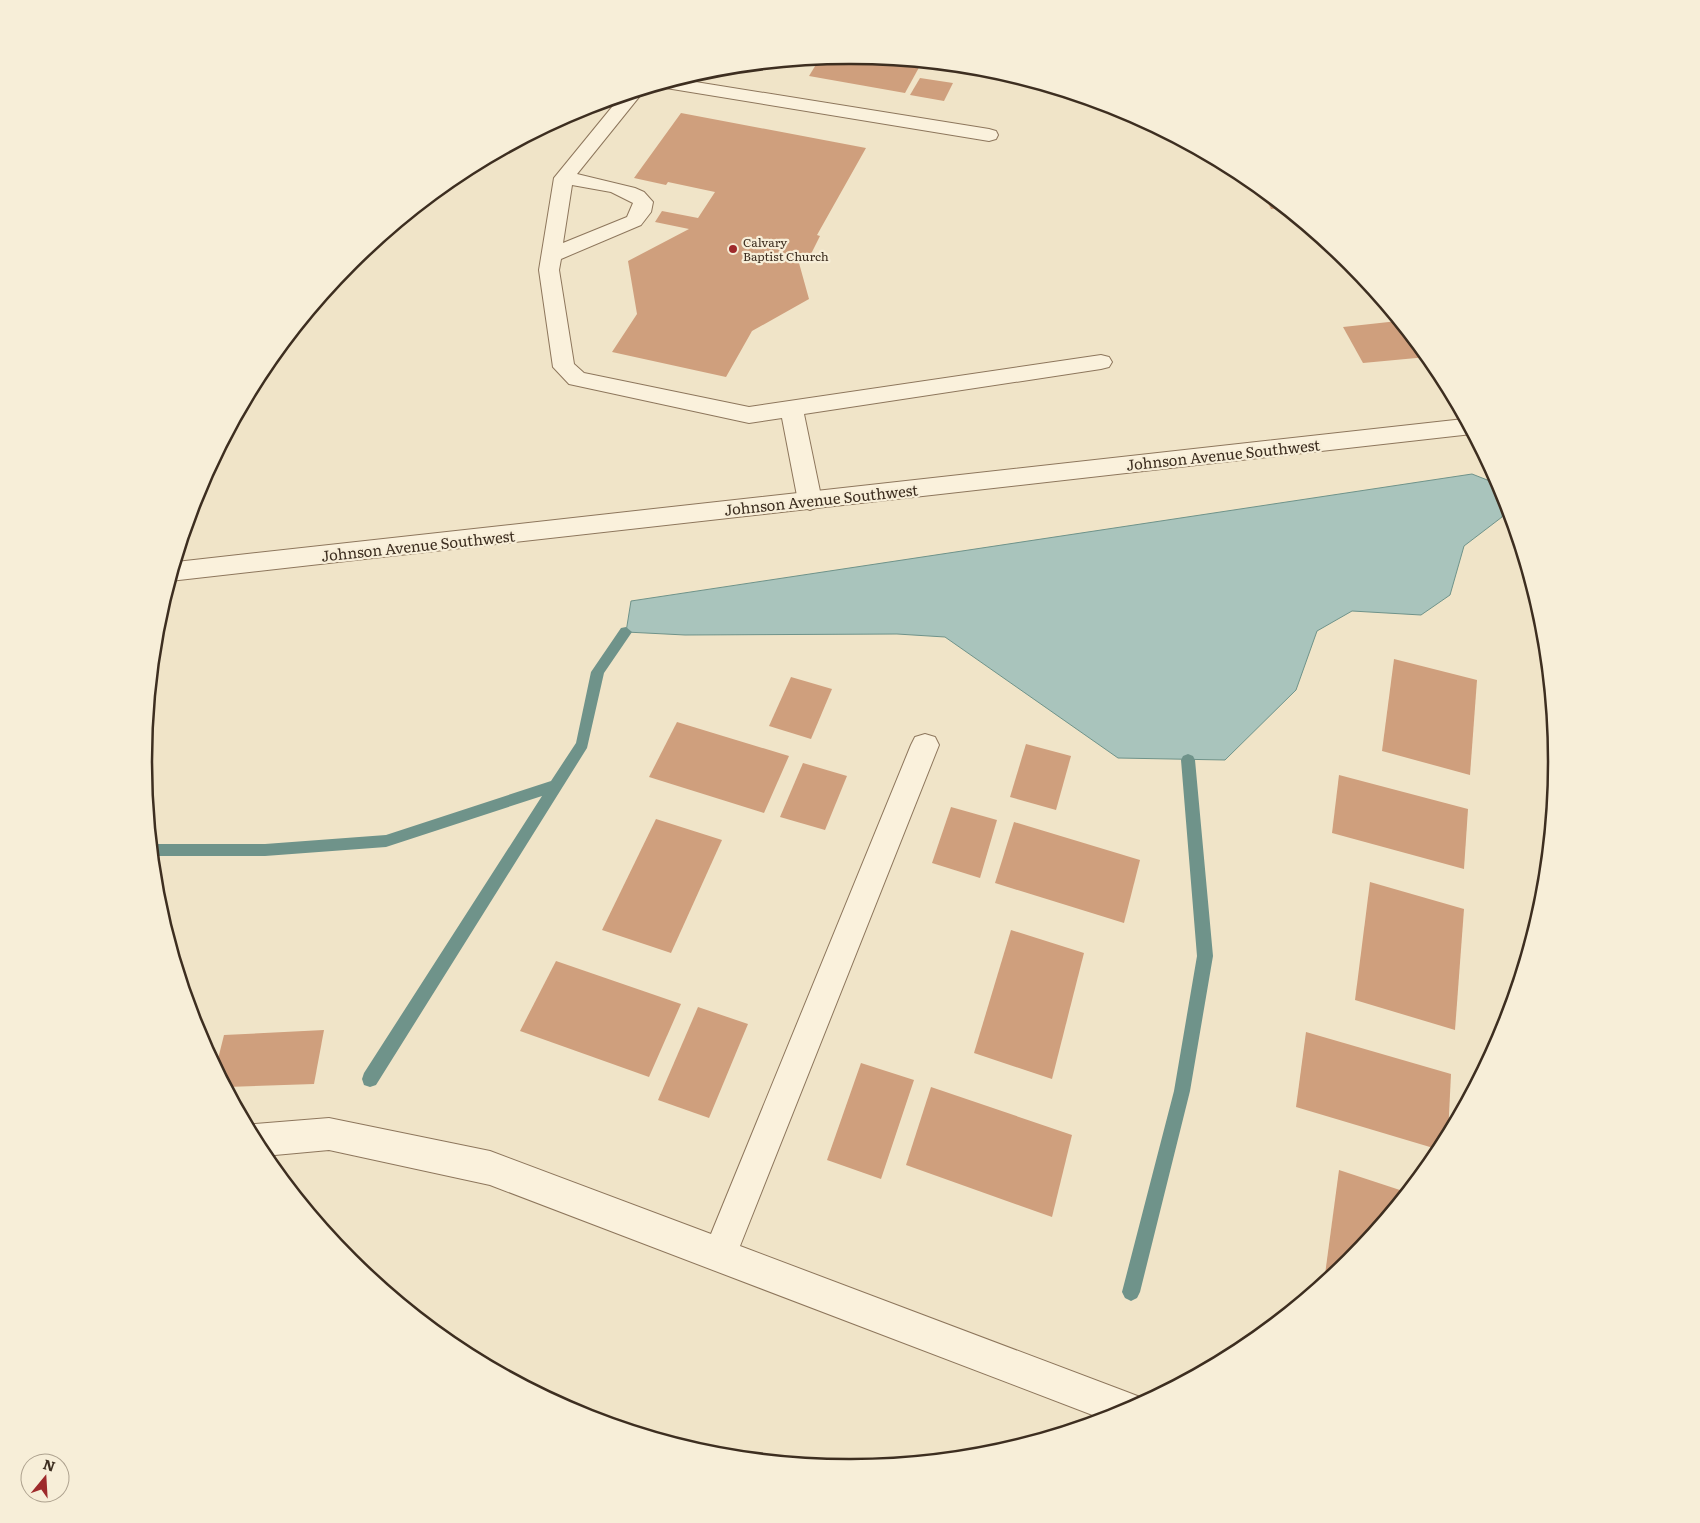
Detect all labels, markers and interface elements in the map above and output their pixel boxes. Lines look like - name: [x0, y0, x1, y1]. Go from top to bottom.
- place label: Calvary Baptist Church: [743, 233, 829, 265]
- marker: Calvary Baptist Church: [727, 243, 739, 255]
- street label: Johnson Avenue Southwest: [1125, 432, 1321, 476]
- street label: Johnson Avenue Southwest: [723, 477, 919, 521]
- street label: Johnson Avenue Southwest: [320, 523, 516, 567]
- north arrow: [20, 1453, 70, 1503]
- text: N: [41, 1453, 58, 1476]

